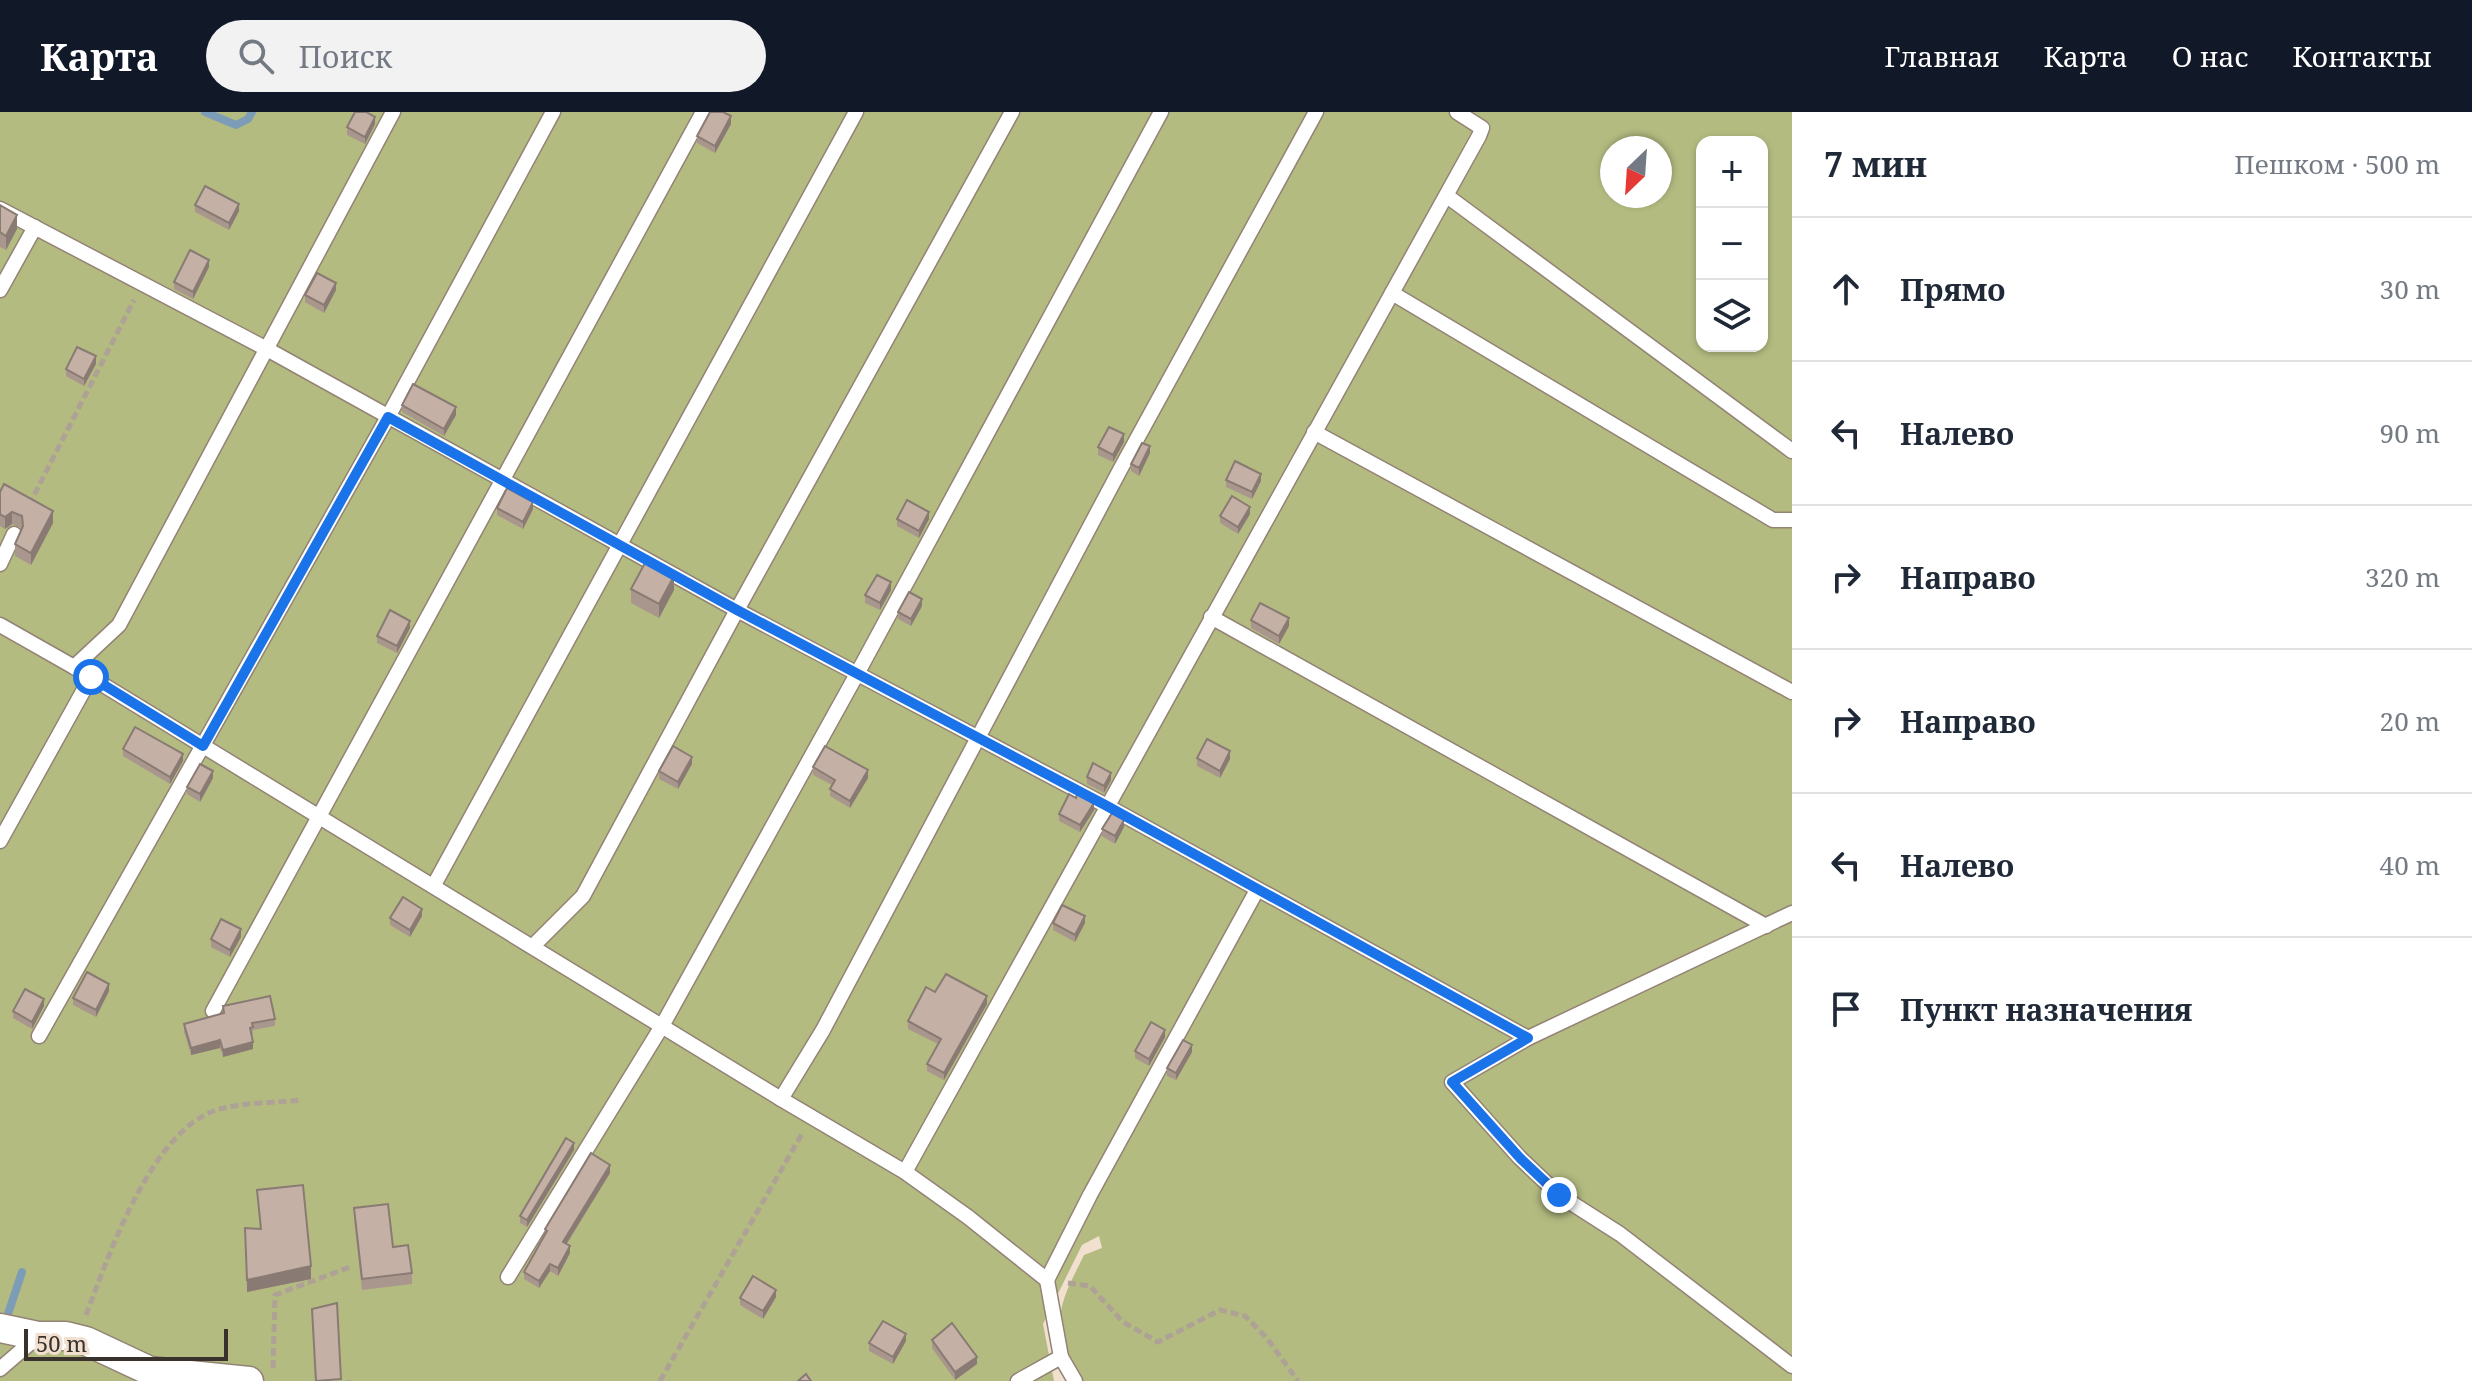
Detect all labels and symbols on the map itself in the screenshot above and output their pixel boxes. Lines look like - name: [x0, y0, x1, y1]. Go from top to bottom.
- north arrow: [1600, 136, 1672, 208]
- route start: [73, 659, 109, 695]
- route end: [1541, 1177, 1577, 1213]
- scale bar: [24, 1325, 228, 1361]

